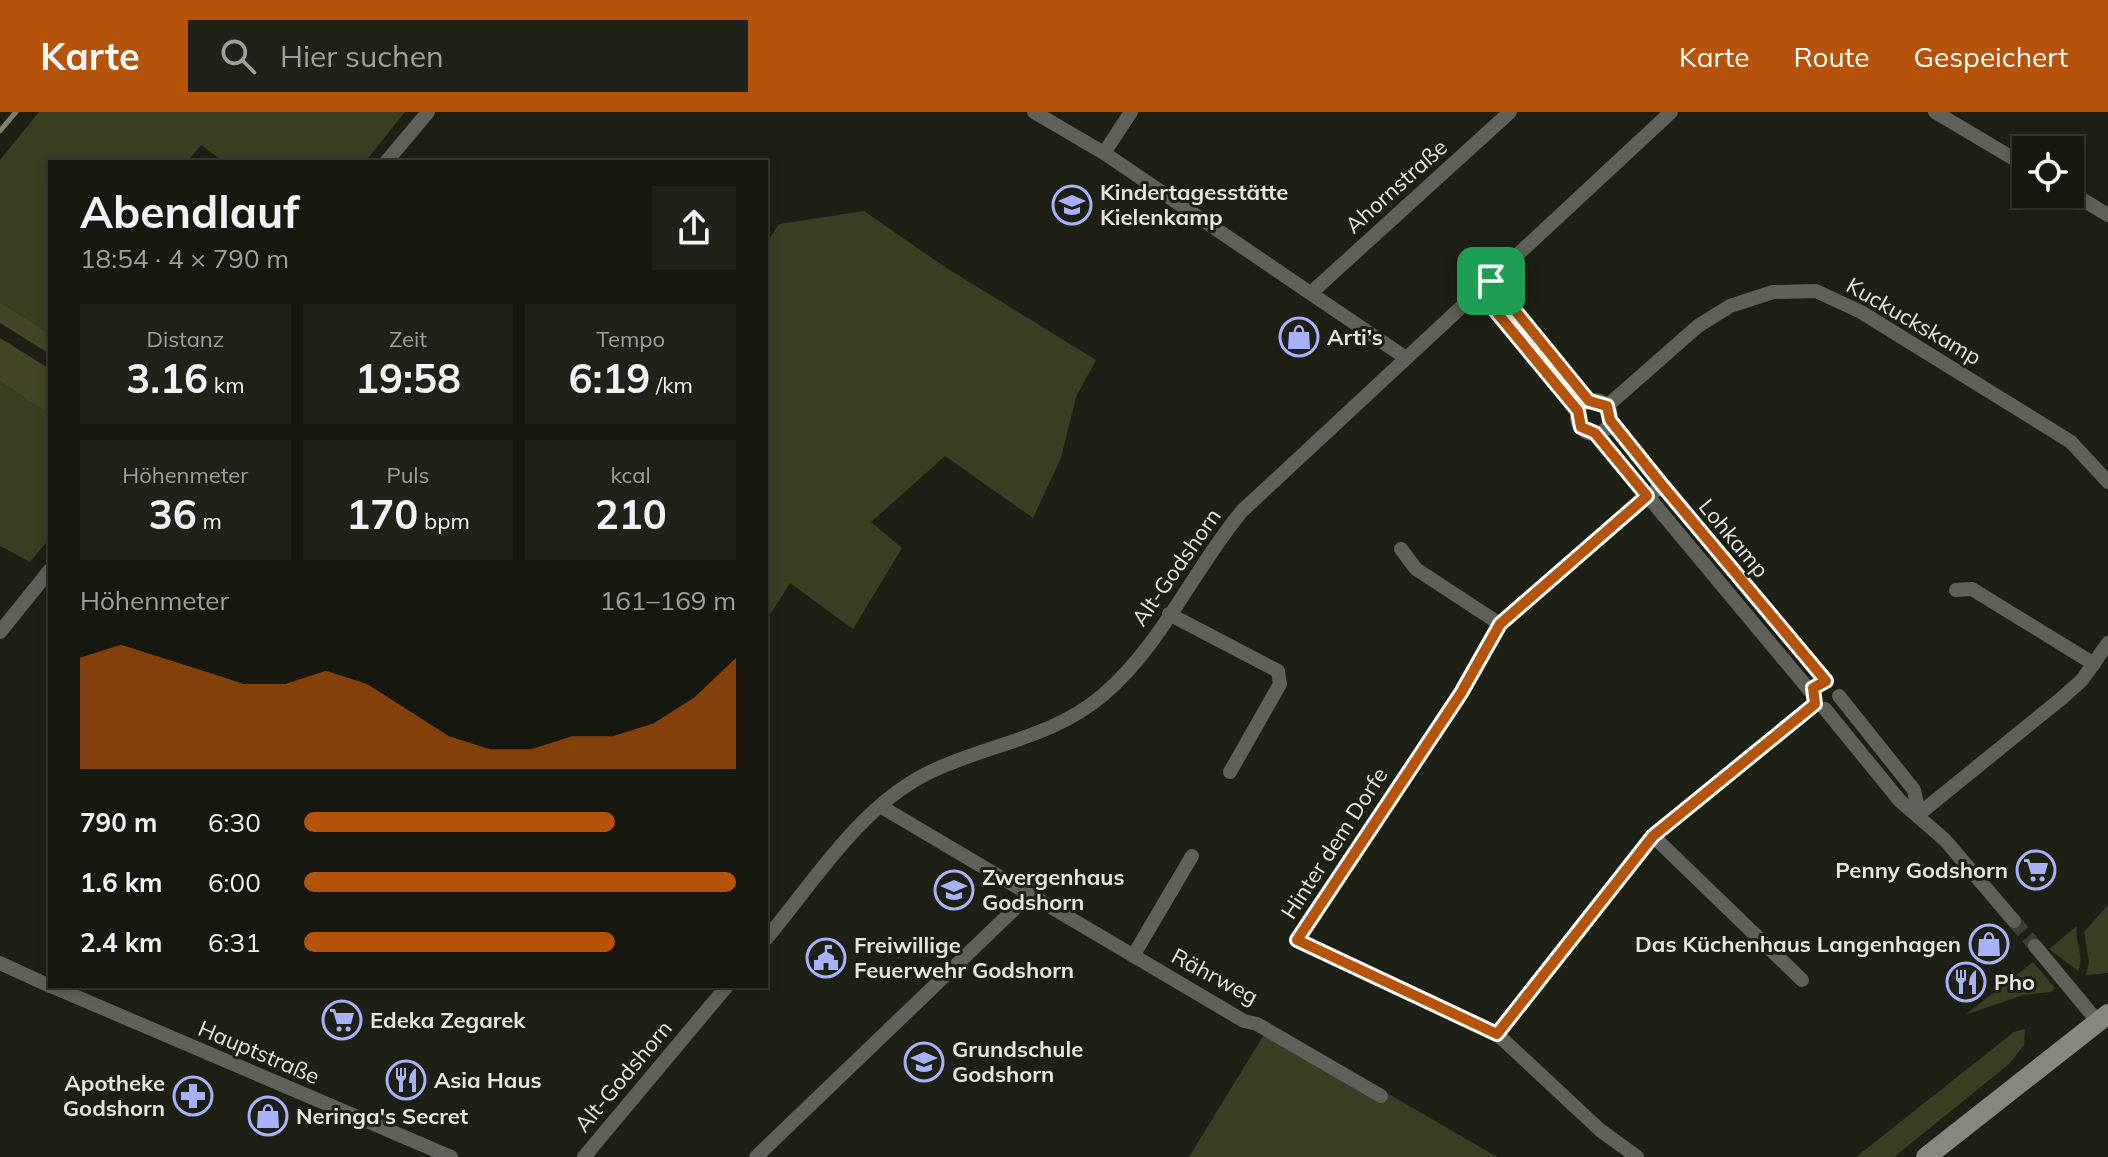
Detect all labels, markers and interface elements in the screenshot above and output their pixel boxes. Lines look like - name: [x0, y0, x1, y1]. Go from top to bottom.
- search box: [188, 20, 748, 92]
- text: Karte: [40, 32, 140, 80]
- icon: search: [216, 34, 260, 78]
- text: Hier suchen: [280, 37, 444, 75]
- text: Karte: [1679, 39, 1749, 74]
- text: Route: [1793, 39, 1870, 74]
- text: Gespeichert: [1914, 39, 2068, 74]
- street label: Ahornstraße: [1339, 133, 1453, 239]
- map controls: [2012, 136, 2084, 208]
- button: locate: [2012, 136, 2084, 208]
- place label: Kindertagesstätte Kielenkamp: [1100, 178, 1288, 231]
- text: Abendlauf: [80, 184, 299, 239]
- school or university icon: Kindertagesstätte Kielenkamp: [1051, 184, 1093, 226]
- button: share: [652, 186, 736, 270]
- text: 18:54 · 4 × 790 m: [80, 242, 289, 275]
- pin: [1457, 247, 1525, 315]
- icon: arrive: [1469, 259, 1513, 303]
- street label: Kuckuckskamp: [1842, 271, 1986, 371]
- shop icon: Arti’s: [1278, 316, 1320, 358]
- place label: Arti’s: [1327, 323, 1383, 351]
- text: Distanz: [146, 325, 224, 353]
- text: Zeit: [389, 325, 427, 353]
- text: Tempo: [596, 325, 665, 353]
- text: 3.16: [126, 353, 208, 403]
- text: 19:58: [355, 353, 461, 403]
- text: 6:19: [568, 353, 650, 403]
- text: km: [208, 371, 244, 399]
- text: /km: [650, 371, 693, 399]
- text: Höhenmeter: [122, 461, 248, 489]
- text: Puls: [386, 461, 430, 489]
- text: kcal: [611, 461, 651, 489]
- text: 36: [149, 489, 197, 539]
- text: 170: [346, 489, 418, 539]
- text: 210: [595, 489, 667, 539]
- street label: Lohkamp: [1693, 493, 1775, 583]
- street label: Alt-Godshorn: [1125, 503, 1227, 631]
- text: m: [197, 507, 222, 535]
- text: bpm: [418, 507, 470, 535]
- text: Höhenmeter: [80, 584, 229, 617]
- text: 161–169 m: [600, 584, 736, 617]
- street label: Hinter dem Dorfe: [1275, 762, 1393, 924]
- text: 790 m: [80, 806, 157, 839]
- text: 6:30: [208, 806, 261, 839]
- supermarket icon: Penny Godshorn: [2015, 849, 2057, 891]
- place label: Penny Godshorn: [1835, 856, 2008, 884]
- place label: Zwergenhaus Godshorn: [982, 863, 1125, 916]
- text: 1.6 km: [80, 866, 163, 899]
- text: 6:00: [208, 866, 261, 899]
- school or university icon: Zwergenhaus Godshorn: [933, 869, 975, 911]
- shop icon: Das Küchenhaus Langenhagen: [1968, 923, 2010, 965]
- text: 2.4 km: [80, 926, 163, 959]
- text: 6:31: [208, 926, 261, 959]
- place label: Das Küchenhaus Langenhagen: [1635, 930, 1961, 958]
- place label: Freiwillige Feuerwehr Godshorn: [854, 931, 1074, 984]
- public building icon: Freiwillige Feuerwehr Godshorn: [805, 937, 847, 979]
- street label: Rährweg: [1167, 942, 1263, 1010]
- restaurant icon: Pho: [1945, 961, 1987, 1003]
- place label: Pho: [1994, 968, 2035, 996]
- supermarket icon: Edeka Zegarek: [321, 999, 363, 1041]
- place label: Edeka Zegarek: [370, 1006, 526, 1034]
- street label: Hauptstraße: [194, 1014, 324, 1090]
- street label: Alt-Godshorn: [568, 1014, 678, 1138]
- place label: Grundschule Godshorn: [952, 1035, 1083, 1088]
- school or university icon: Grundschule Godshorn: [903, 1041, 945, 1083]
- restaurant icon: Asia Haus: [385, 1059, 427, 1101]
- place label: Asia Haus: [434, 1066, 542, 1094]
- place label: Apotheke Godshorn: [63, 1069, 165, 1122]
- pharmacy icon: Apotheke Godshorn: [172, 1075, 214, 1117]
- shop icon: Neringa's Secret: [247, 1095, 289, 1137]
- place label: Neringa's Secret: [296, 1102, 468, 1130]

